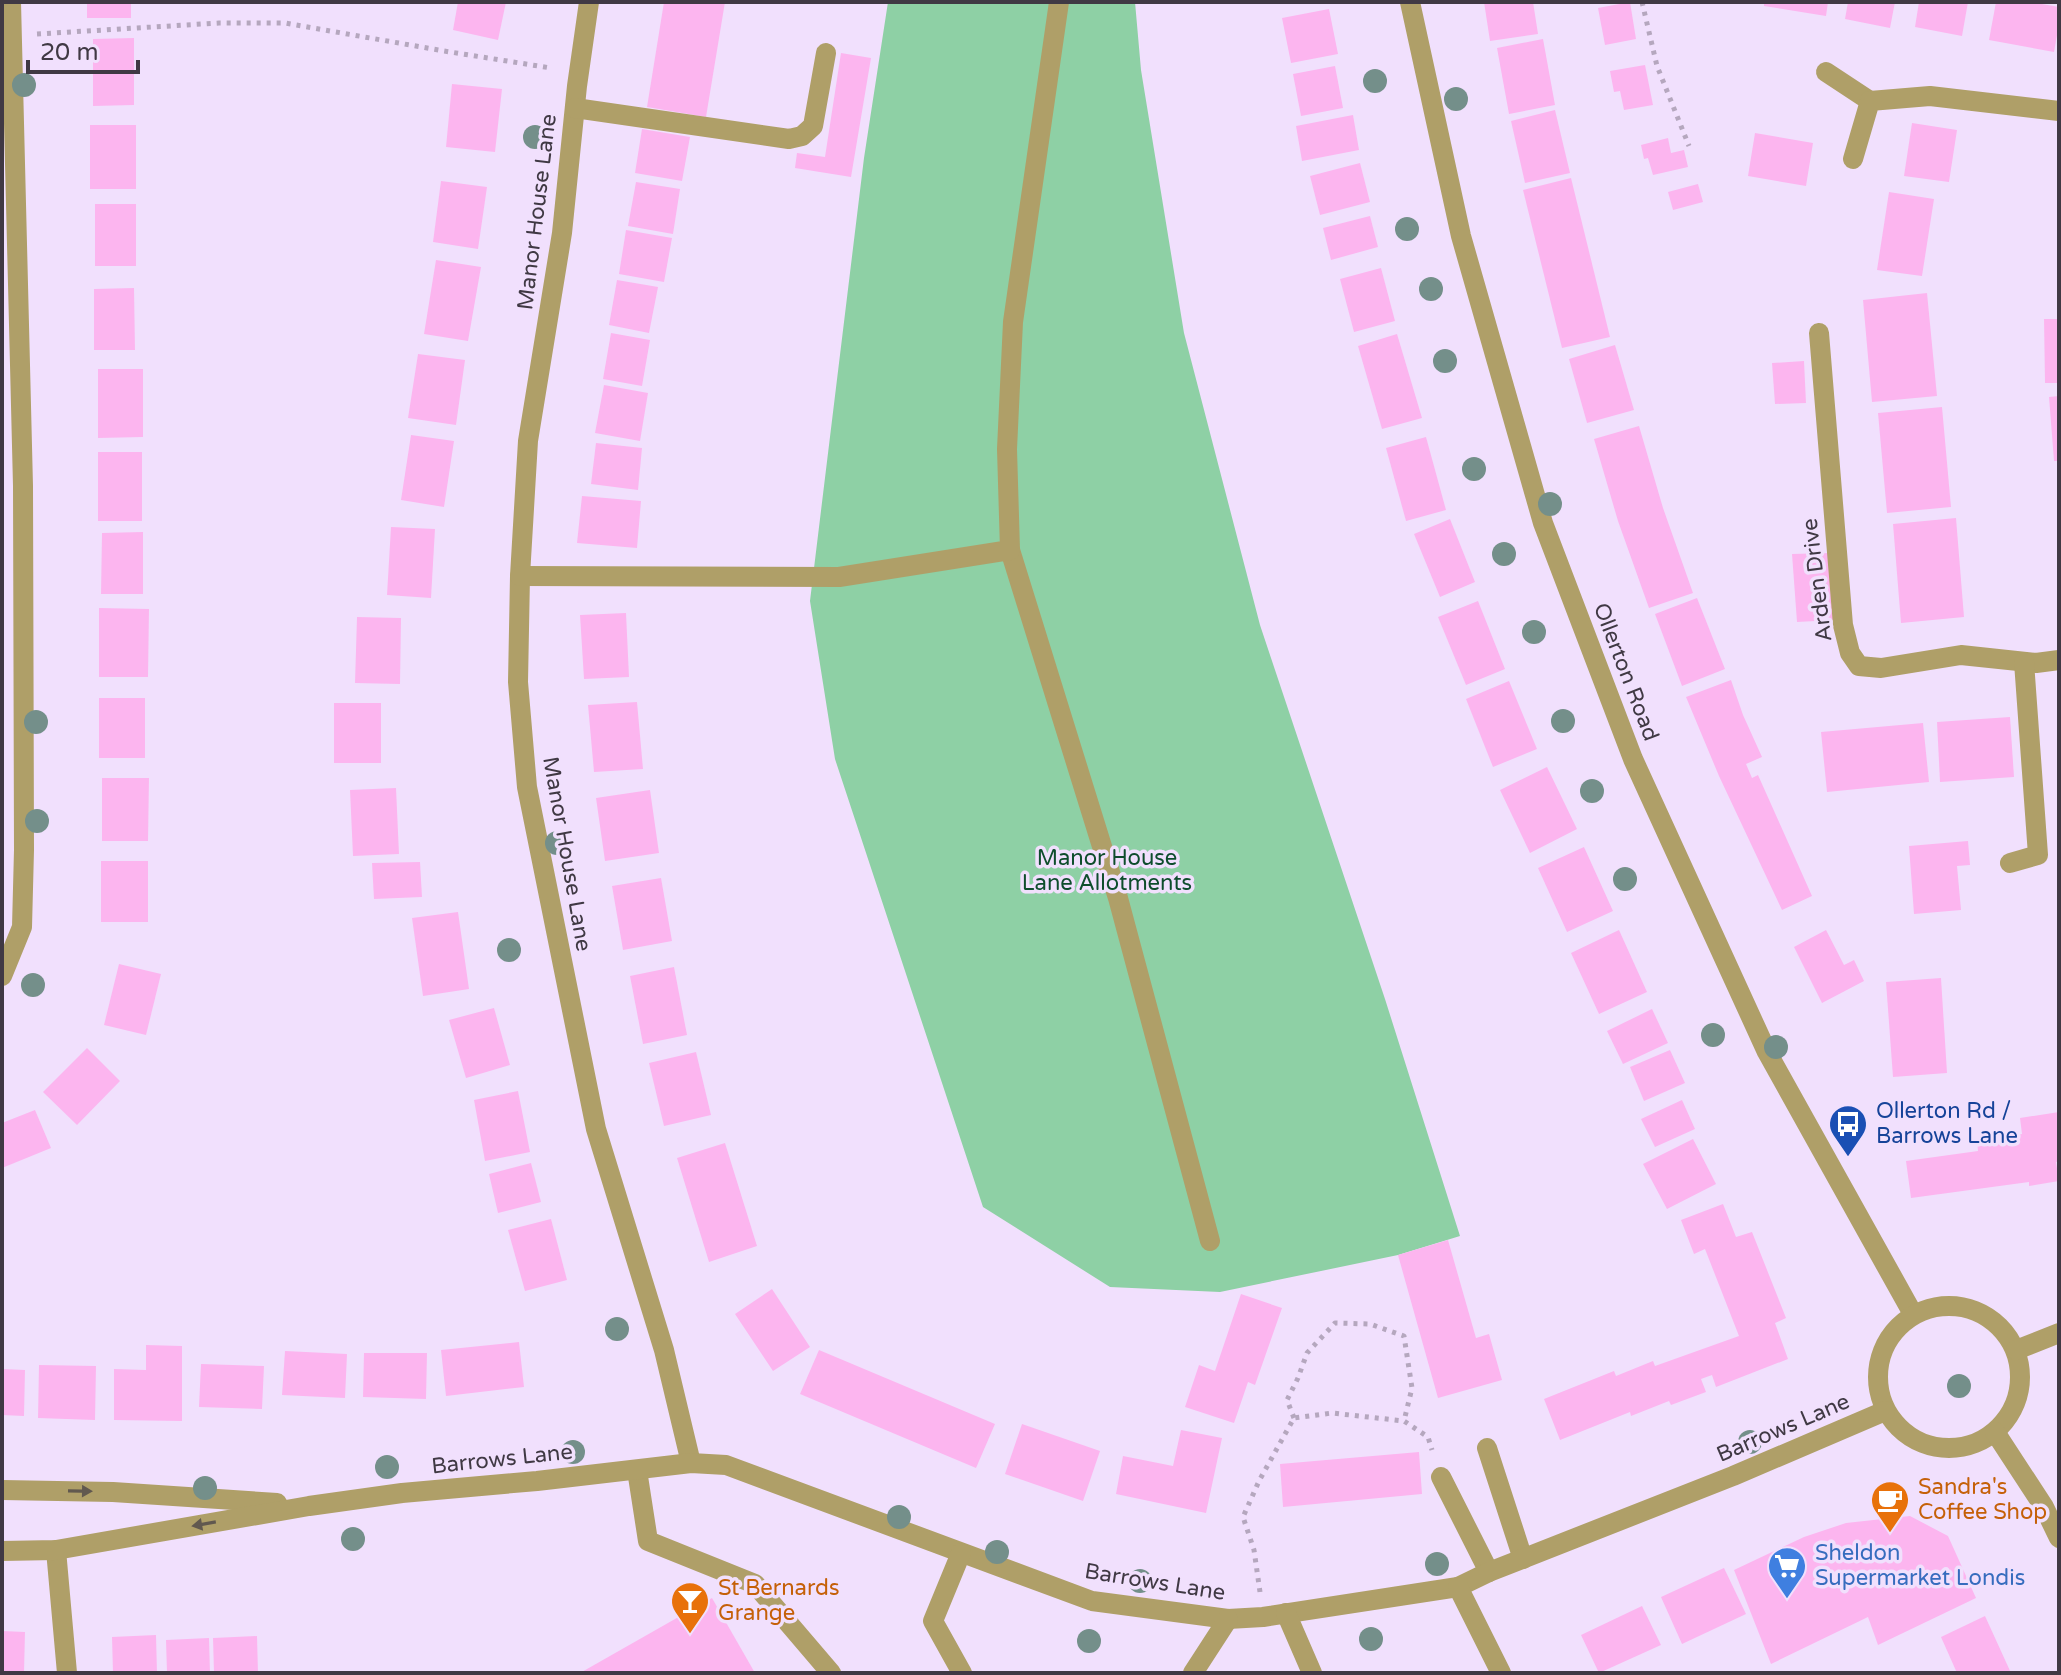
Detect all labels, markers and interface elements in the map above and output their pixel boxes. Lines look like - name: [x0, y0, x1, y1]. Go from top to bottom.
- scale bar: [28, 24, 138, 74]
- text: 20 m: [40, 38, 98, 67]
- street label: Manor House Lane: [512, 113, 562, 311]
- street label: Arden Drive: [1797, 517, 1837, 643]
- street label: Ollerton Road: [1588, 599, 1664, 745]
- street label: Manor House Lane: [537, 755, 597, 953]
- park label: Manor House Lane Allotments: [1022, 845, 1192, 896]
- place label: Ollerton Rd / Barrows Lane: [1876, 1098, 2018, 1149]
- bus stop icon: Ollerton Rd / Barrows Lane: [1827, 1103, 1869, 1158]
- street label: Barrows Lane: [1713, 1388, 1853, 1468]
- street label: Barrows Lane: [430, 1439, 574, 1479]
- place label: Sandra's Coffee Shop: [1918, 1474, 2047, 1525]
- cafe icon: Sandra's Coffee Shop: [1869, 1479, 1911, 1534]
- one-way arrow: [68, 1485, 93, 1498]
- one-way arrow: [191, 1518, 216, 1530]
- place label: Sheldon Supermarket Londis: [1815, 1540, 2025, 1591]
- supermarket icon: Sheldon Supermarket Londis: [1766, 1545, 1808, 1600]
- street label: Barrows Lane: [1083, 1558, 1227, 1606]
- place label: St Bernards Grange: [718, 1575, 840, 1626]
- bar icon: St Bernards Grange: [669, 1580, 711, 1635]

